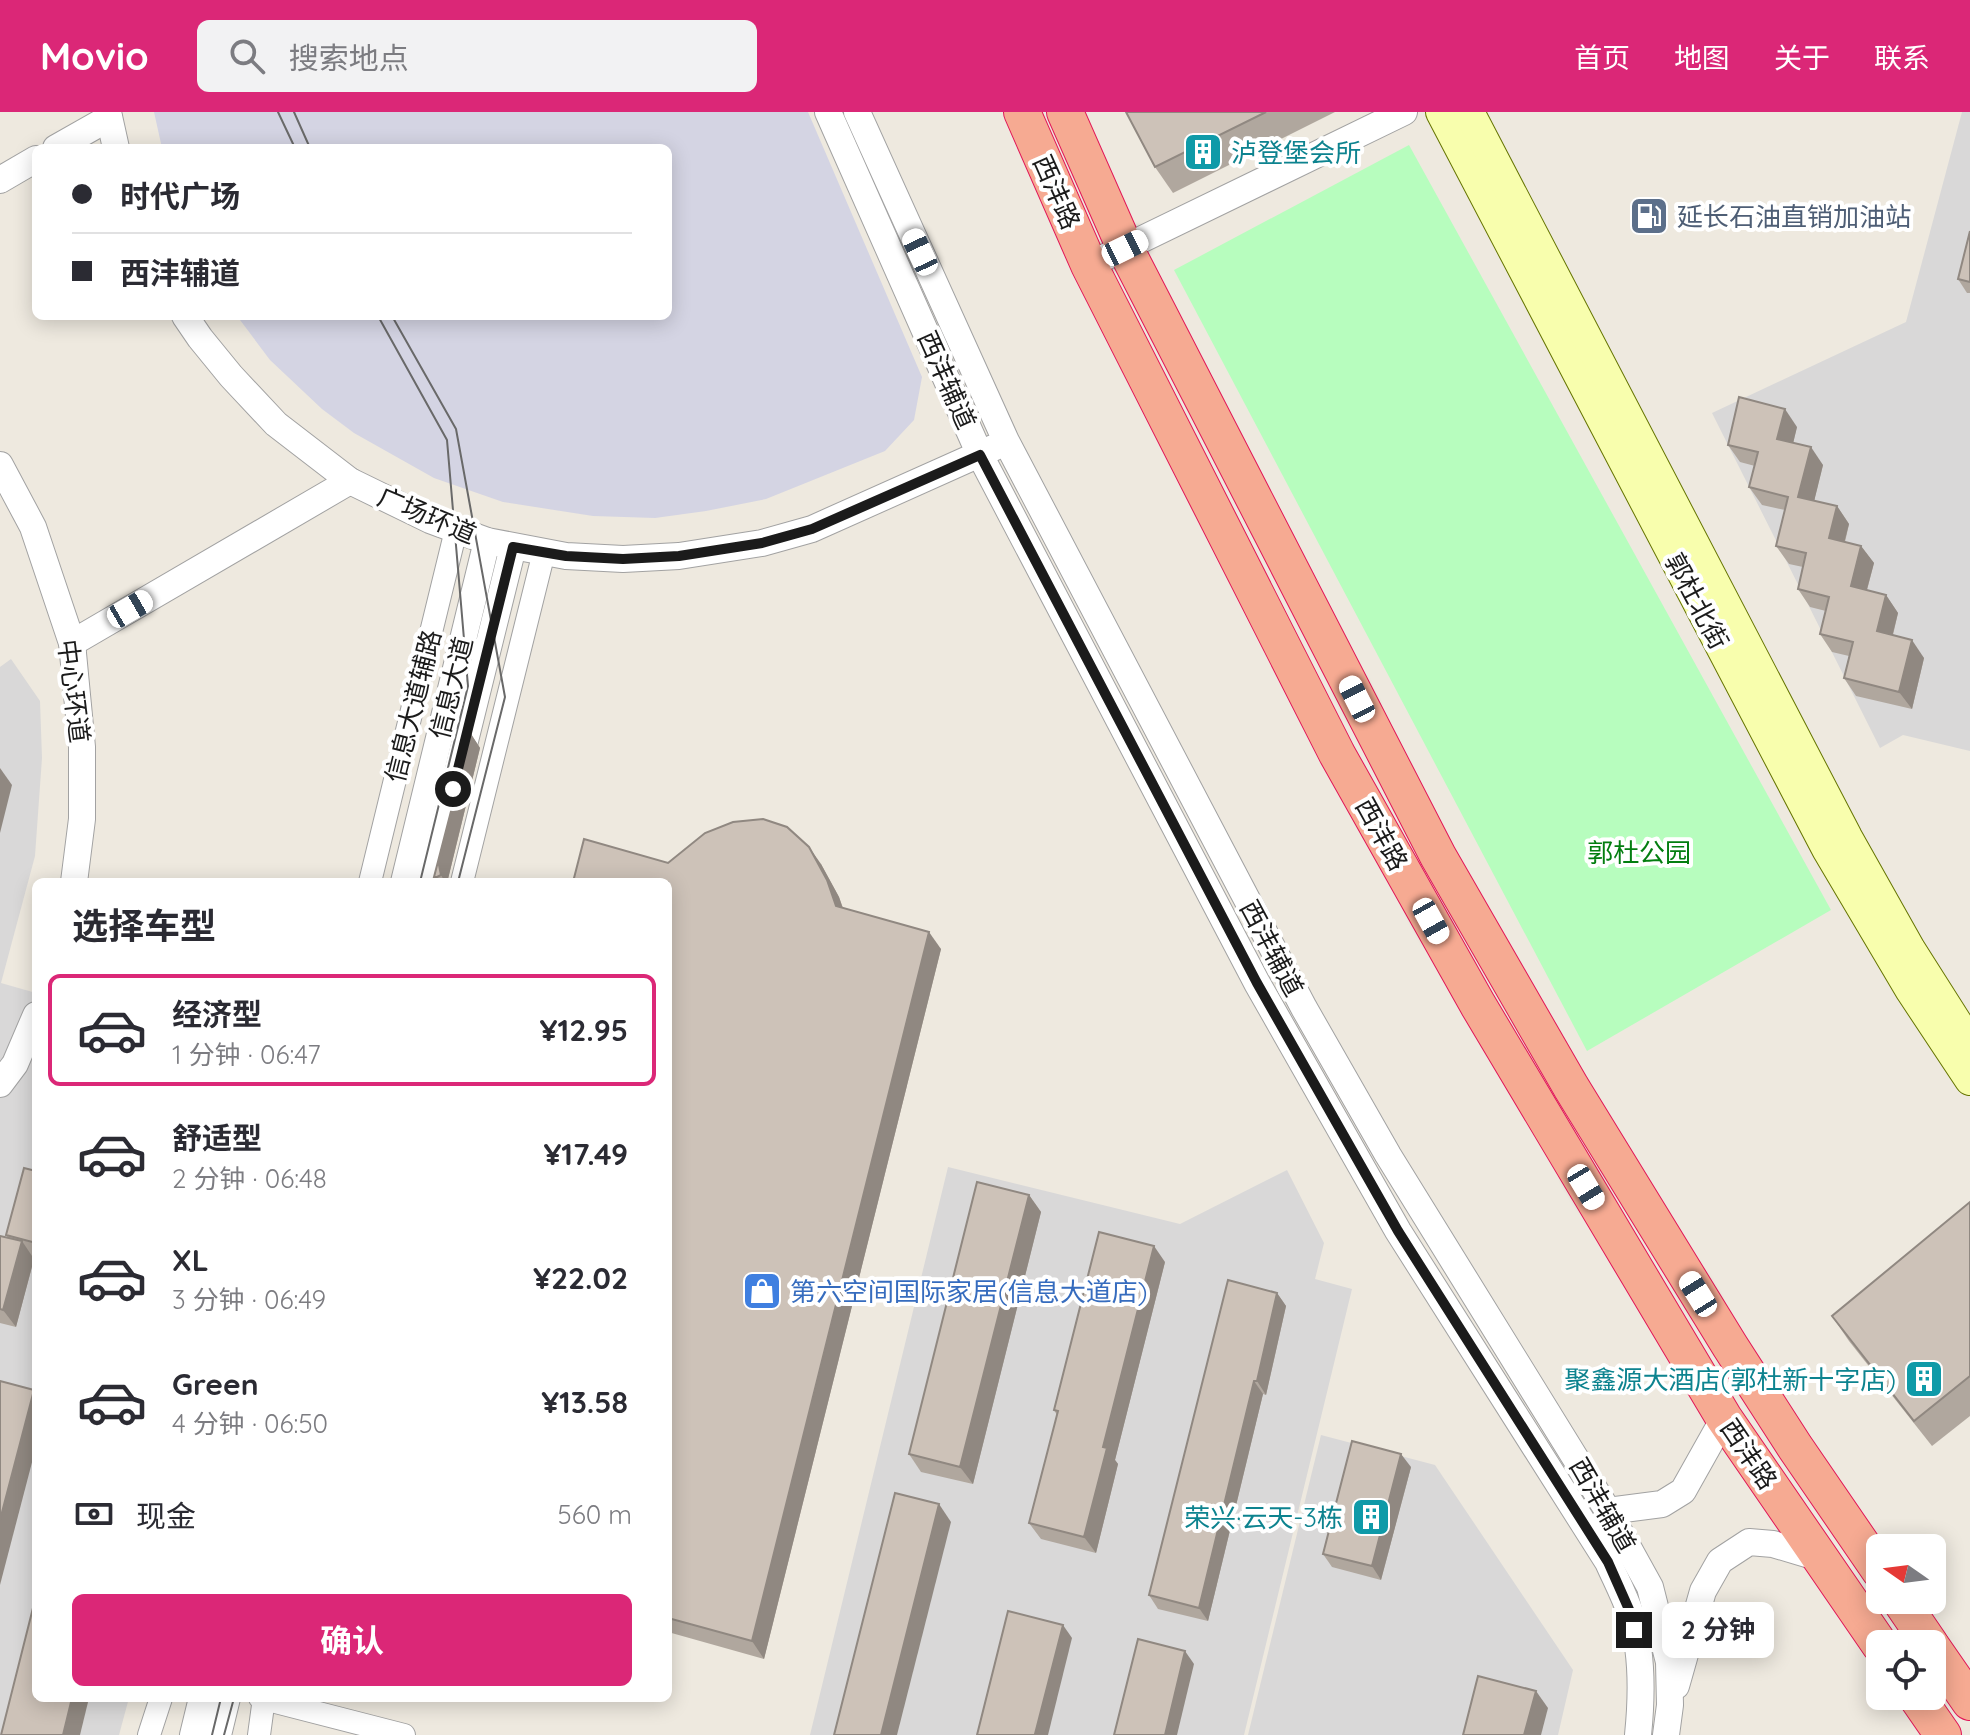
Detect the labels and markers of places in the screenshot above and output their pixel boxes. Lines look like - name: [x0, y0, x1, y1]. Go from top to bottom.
- building icon: 泸登堡会所: [1182, 131, 1224, 173]
- place label: 泸登堡会所: [1231, 136, 1361, 169]
- fuel station icon: 延长石油直销加油站: [1628, 195, 1670, 237]
- place label: 延长石油直销加油站: [1677, 200, 1911, 233]
- shop icon: 第六空间国际家居(信息大道店): [741, 1270, 783, 1312]
- place label: 第六空间国际家居(信息大道店): [790, 1275, 1147, 1308]
- building icon: 聚鑫源大酒店(郭杜新十字店): [1903, 1358, 1945, 1400]
- place label: 聚鑫源大酒店(郭杜新十字店): [1565, 1363, 1896, 1396]
- building icon: 荣兴·云天-3栋: [1350, 1496, 1392, 1538]
- place label: 荣兴·云天-3栋: [1184, 1501, 1343, 1534]

